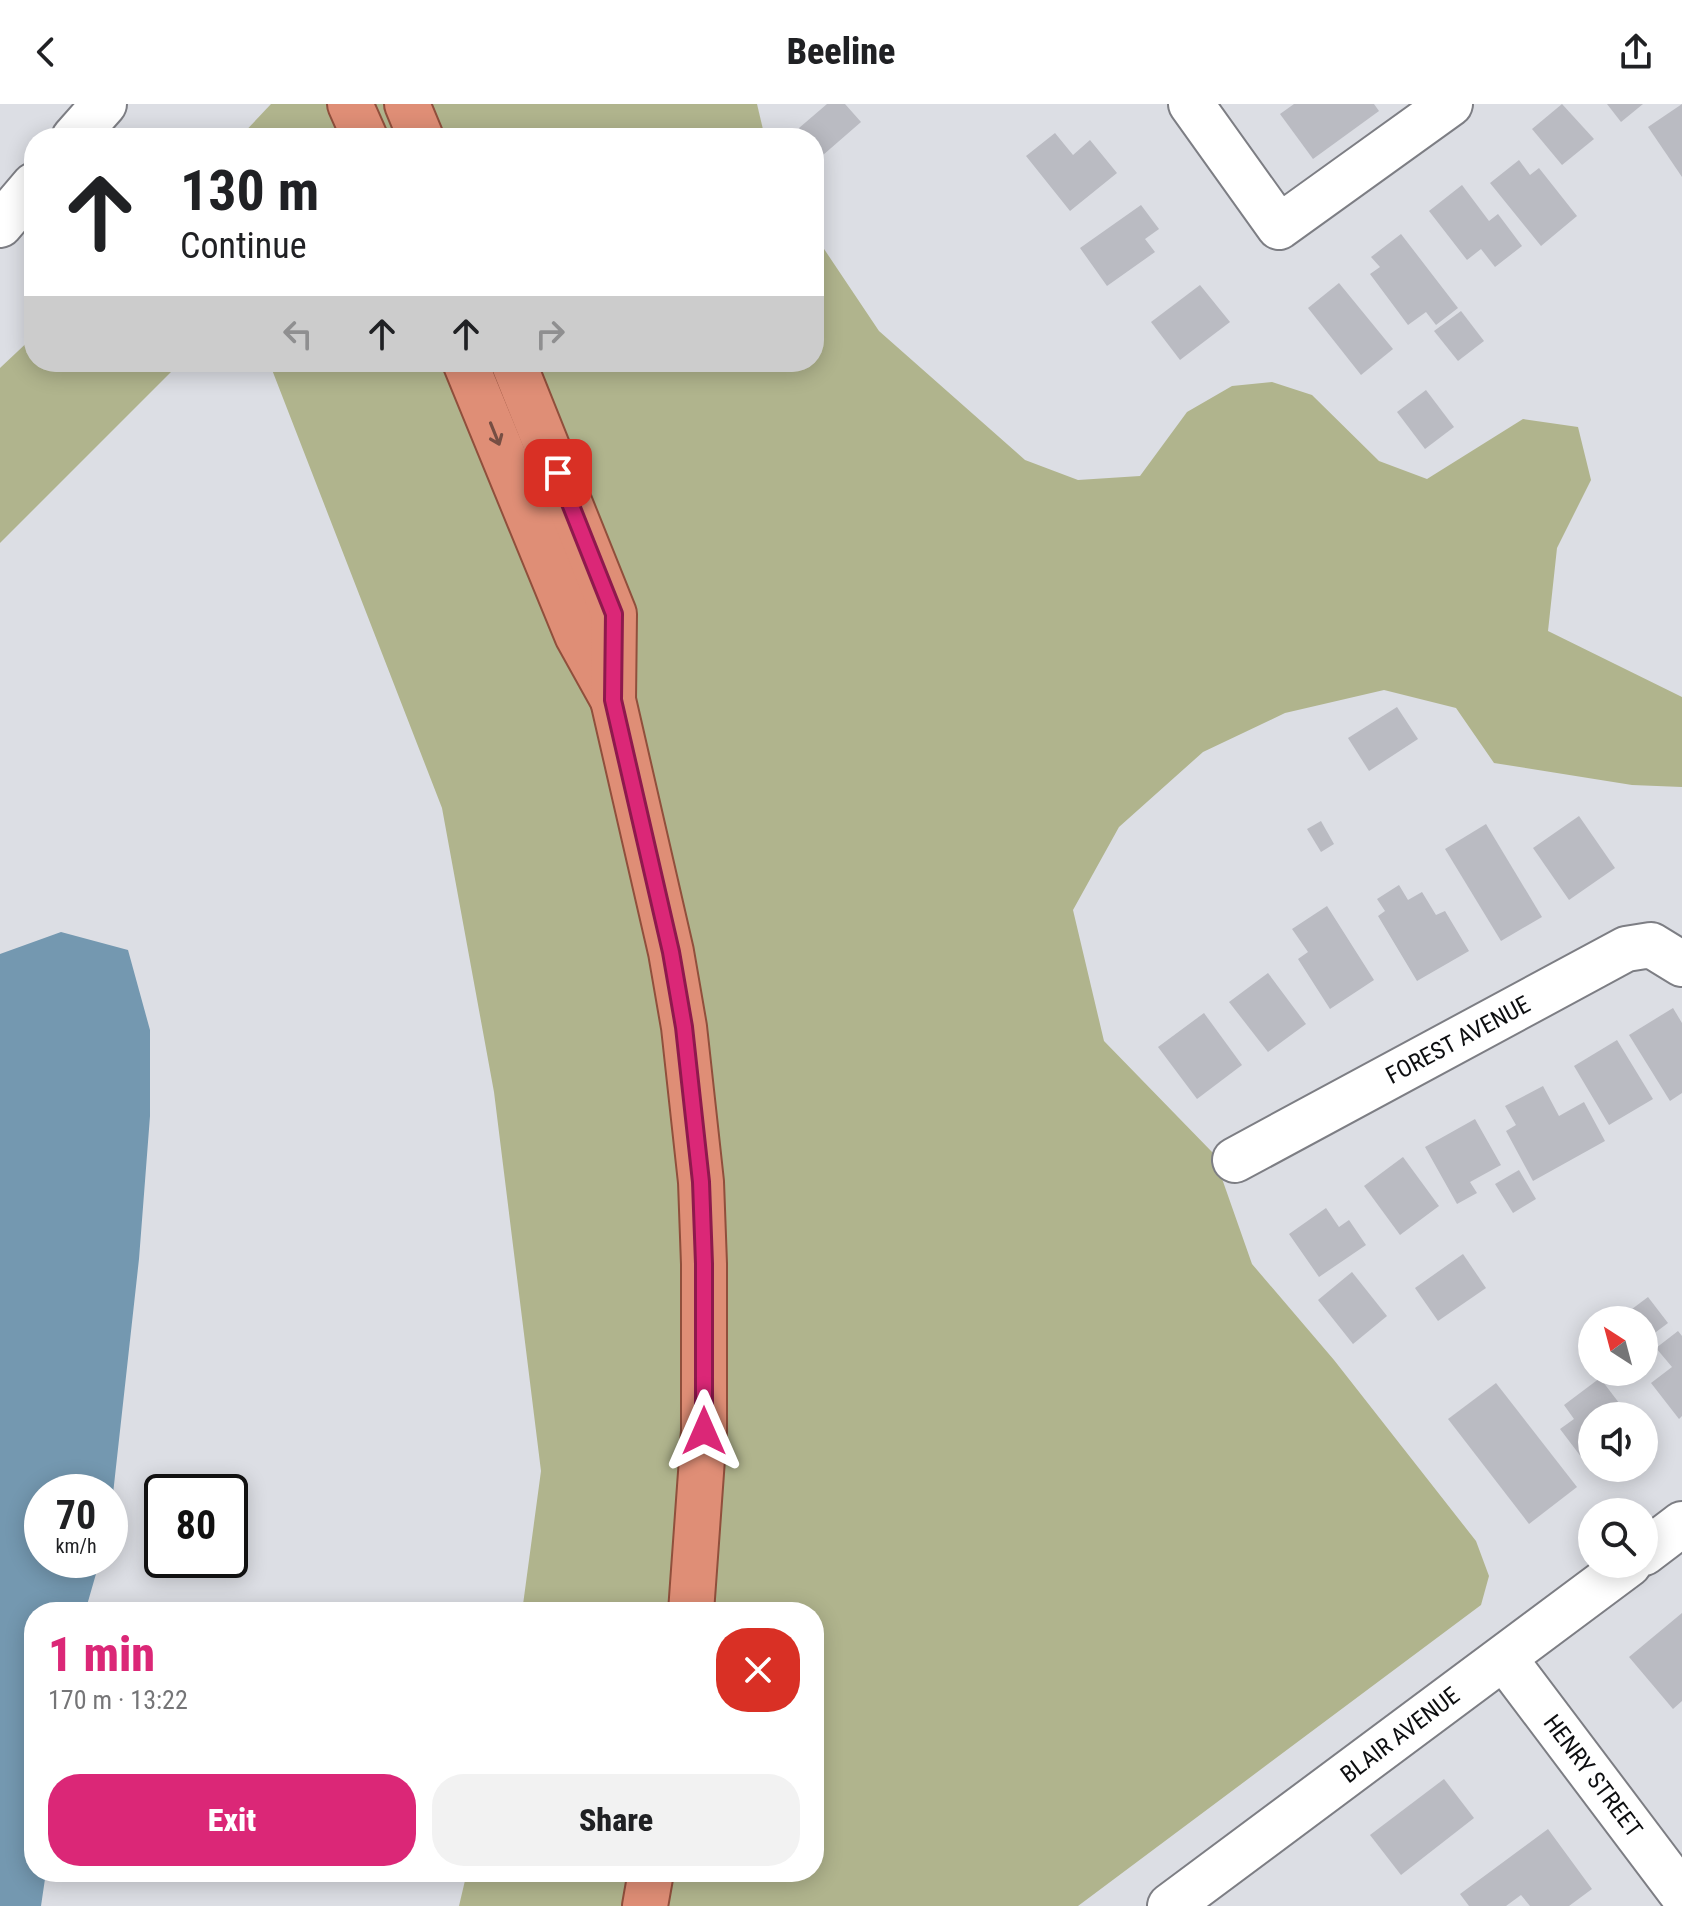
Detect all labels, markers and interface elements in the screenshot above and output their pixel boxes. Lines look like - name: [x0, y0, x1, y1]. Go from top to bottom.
- icon: back: [24, 30, 68, 74]
- icon: share: [1614, 30, 1658, 74]
- text: Beeline: [787, 31, 895, 73]
- text: 130 m: [180, 158, 319, 224]
- icon: ahead: [48, 160, 152, 264]
- text: Continue: [180, 225, 307, 267]
- icon: left: [276, 312, 320, 356]
- icon: ahead: [360, 312, 404, 356]
- icon: ahead: [444, 312, 488, 356]
- icon: right: [528, 312, 572, 356]
- one-way arrow: [488, 421, 503, 446]
- pin: [524, 439, 592, 507]
- icon: arrive: [536, 451, 580, 495]
- street label: FOREST AVENUE: [1381, 990, 1535, 1090]
- north arrow: [1578, 1306, 1658, 1386]
- map controls: [1578, 1306, 1658, 1578]
- position arrow: [662, 1389, 746, 1473]
- button: sound: [1578, 1402, 1658, 1482]
- speed limit sign: 80: [144, 1474, 248, 1578]
- text: 70: [56, 1492, 96, 1539]
- button: search: [1578, 1498, 1658, 1578]
- text: km/h: [55, 1534, 97, 1558]
- text: 1 min: [48, 1626, 155, 1683]
- button: close: [716, 1628, 800, 1712]
- street label: BLAIR AVENUE: [1335, 1681, 1465, 1789]
- text: 170 m · 13:22: [48, 1685, 188, 1715]
- street label: HENRY STREET: [1538, 1709, 1648, 1843]
- button: Exit: [48, 1774, 416, 1866]
- button: Share: [432, 1774, 800, 1866]

